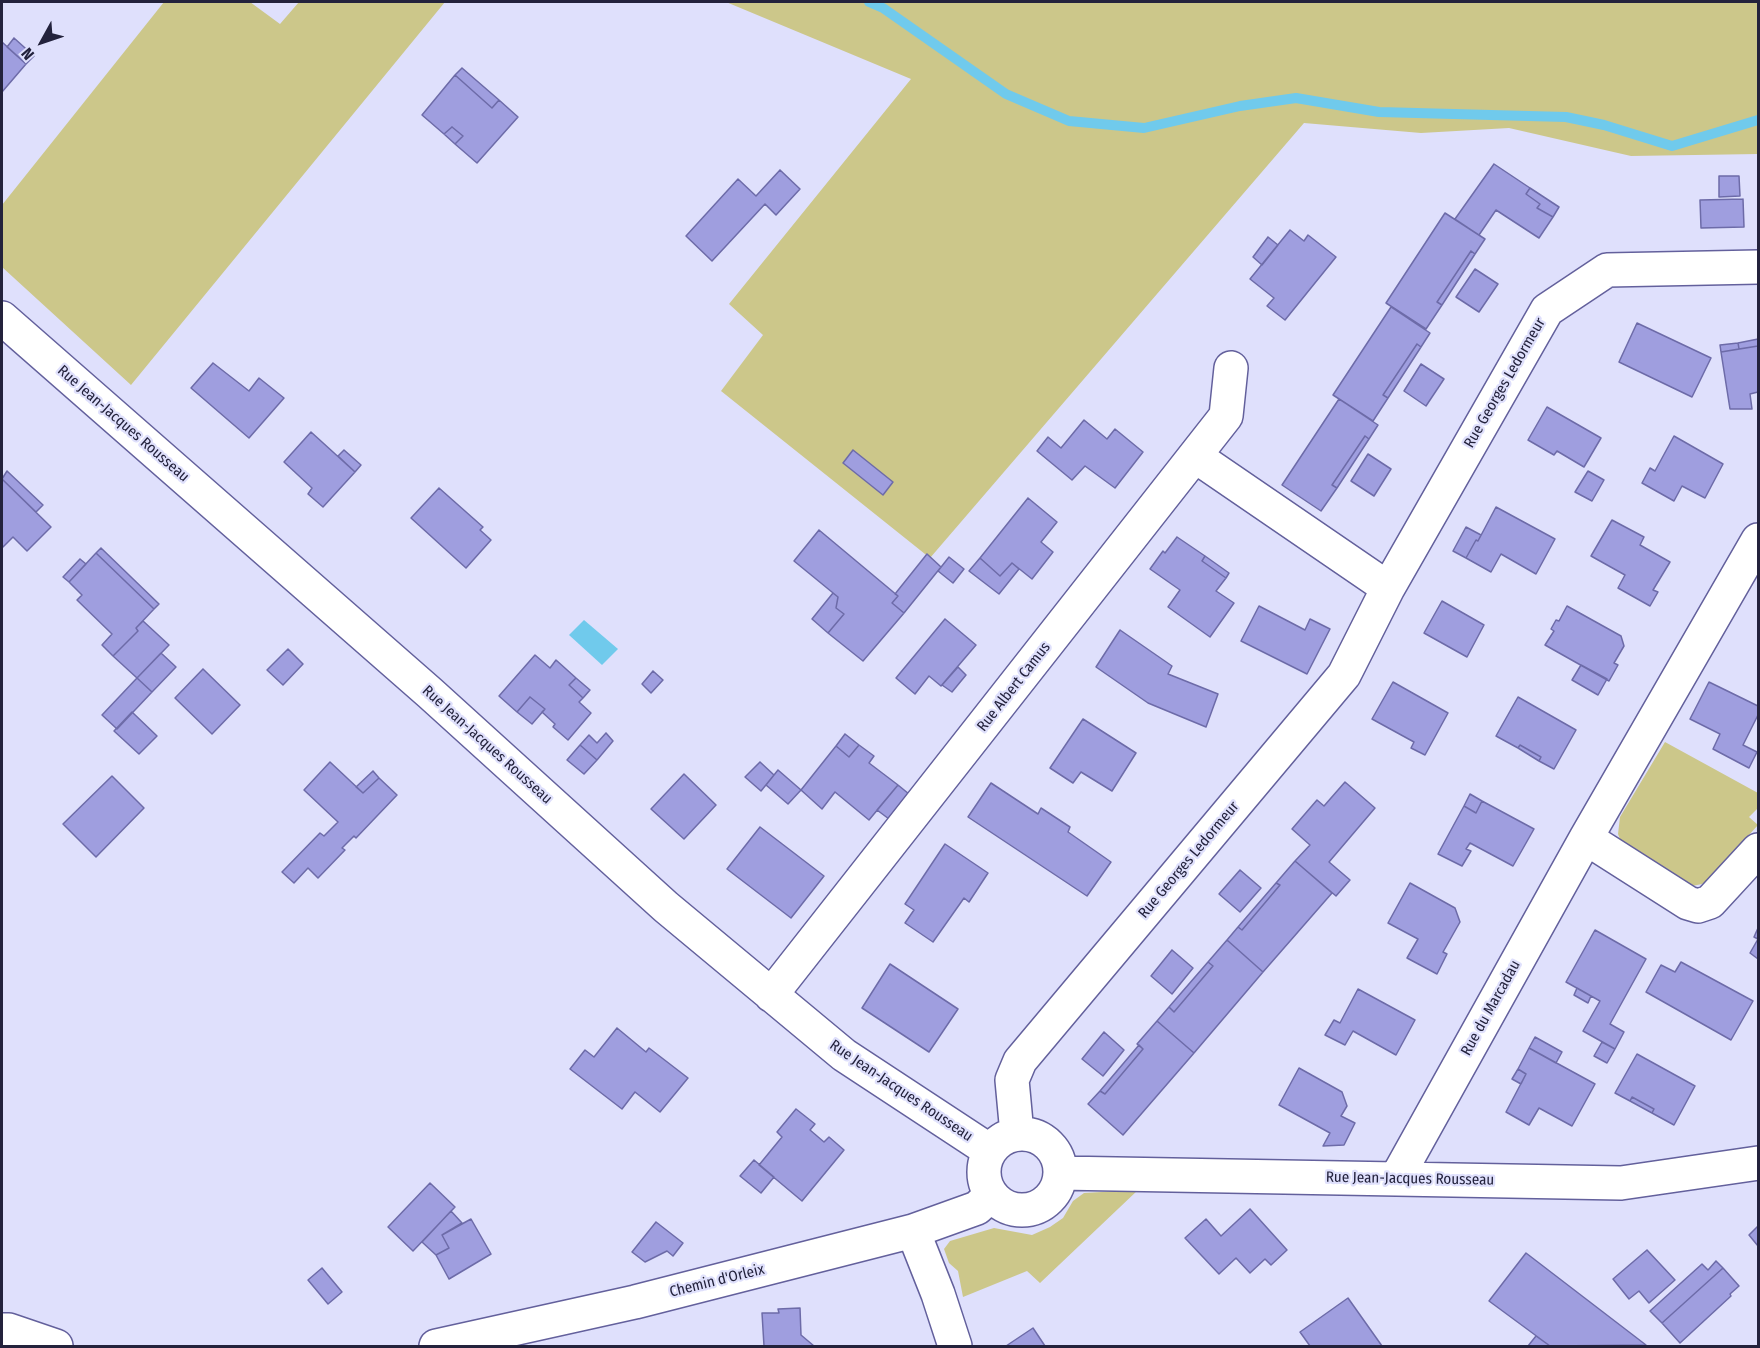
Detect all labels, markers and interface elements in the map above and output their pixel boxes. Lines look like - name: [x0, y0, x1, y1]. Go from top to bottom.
- north arrow: [12, 12, 72, 72]
- text: N: [17, 44, 38, 64]
- street label: Rue Georges Ledormeur: [1460, 315, 1550, 451]
- street label: Rue Jean-Jacques Rousseau: [53, 362, 193, 486]
- street label: Rue Albert Camus: [974, 639, 1054, 735]
- street label: Rue Jean-Jacques Rousseau: [418, 682, 556, 808]
- street label: Rue Georges Ledormeur: [1135, 798, 1243, 922]
- street label: Rue du Marcadau: [1457, 957, 1525, 1059]
- street label: Rue Jean-Jacques Rousseau: [826, 1036, 976, 1146]
- street label: Rue Jean-Jacques Rousseau: [1326, 1169, 1494, 1189]
- street label: Chemin d'Orleix: [668, 1261, 766, 1301]

